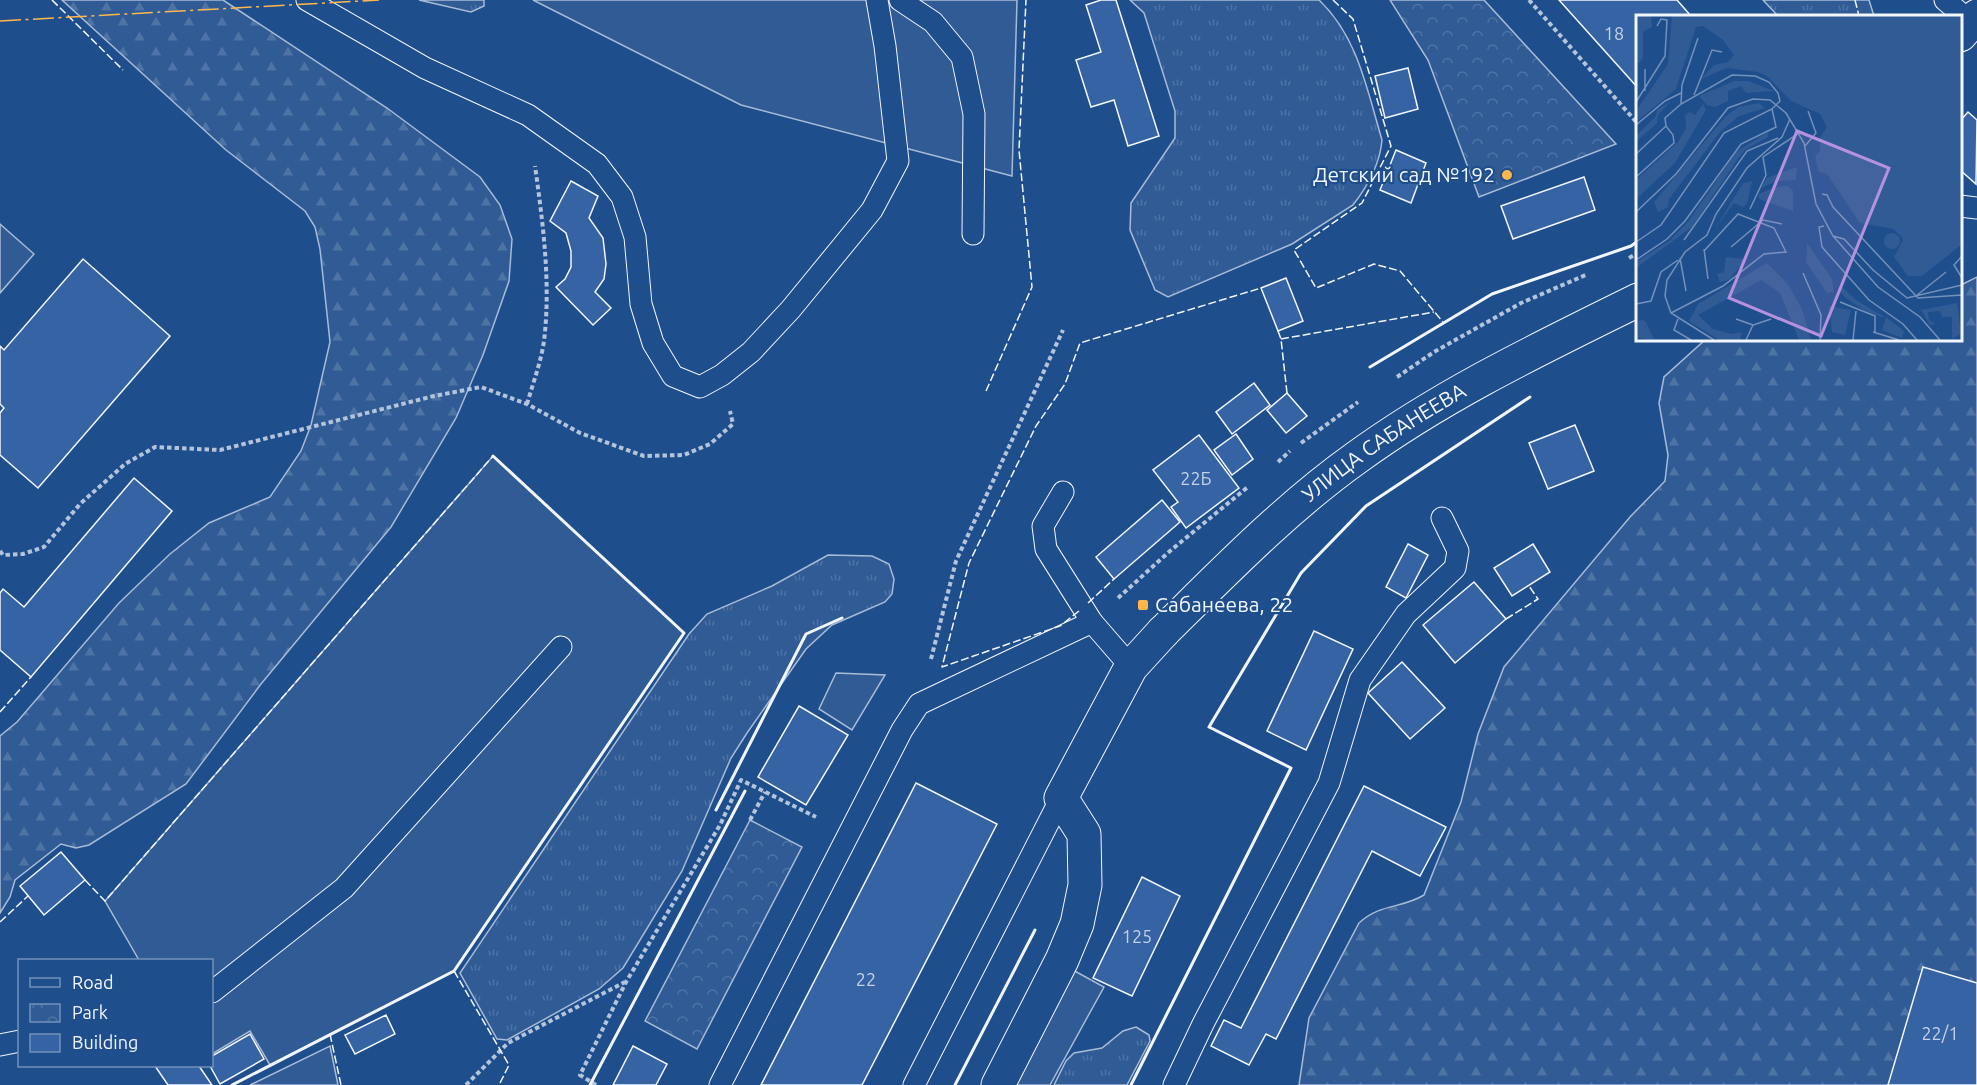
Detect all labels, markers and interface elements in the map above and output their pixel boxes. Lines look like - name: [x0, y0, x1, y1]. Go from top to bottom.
- inset map: [1636, 15, 1962, 340]
- house number: 18: [1604, 23, 1624, 43]
- place label: Детский сад №192: [1313, 162, 1495, 186]
- marker: Детский сад №192: [1500, 168, 1514, 182]
- street label: УЛИЦА САБАНЕЕВА: [1297, 378, 1470, 506]
- house number: 22Б: [1180, 468, 1212, 488]
- place label: Сабанеева, 22: [1155, 592, 1293, 616]
- marker: Сабанеева, 22: [1136, 598, 1150, 612]
- house number: 125: [1122, 926, 1152, 946]
- legend: [18, 959, 213, 1067]
- house number: 22: [856, 969, 876, 989]
- text: Road: [72, 972, 114, 992]
- text: Park: [72, 1002, 108, 1022]
- house number: 22/1: [1921, 1023, 1959, 1043]
- text: Building: [72, 1032, 138, 1052]

